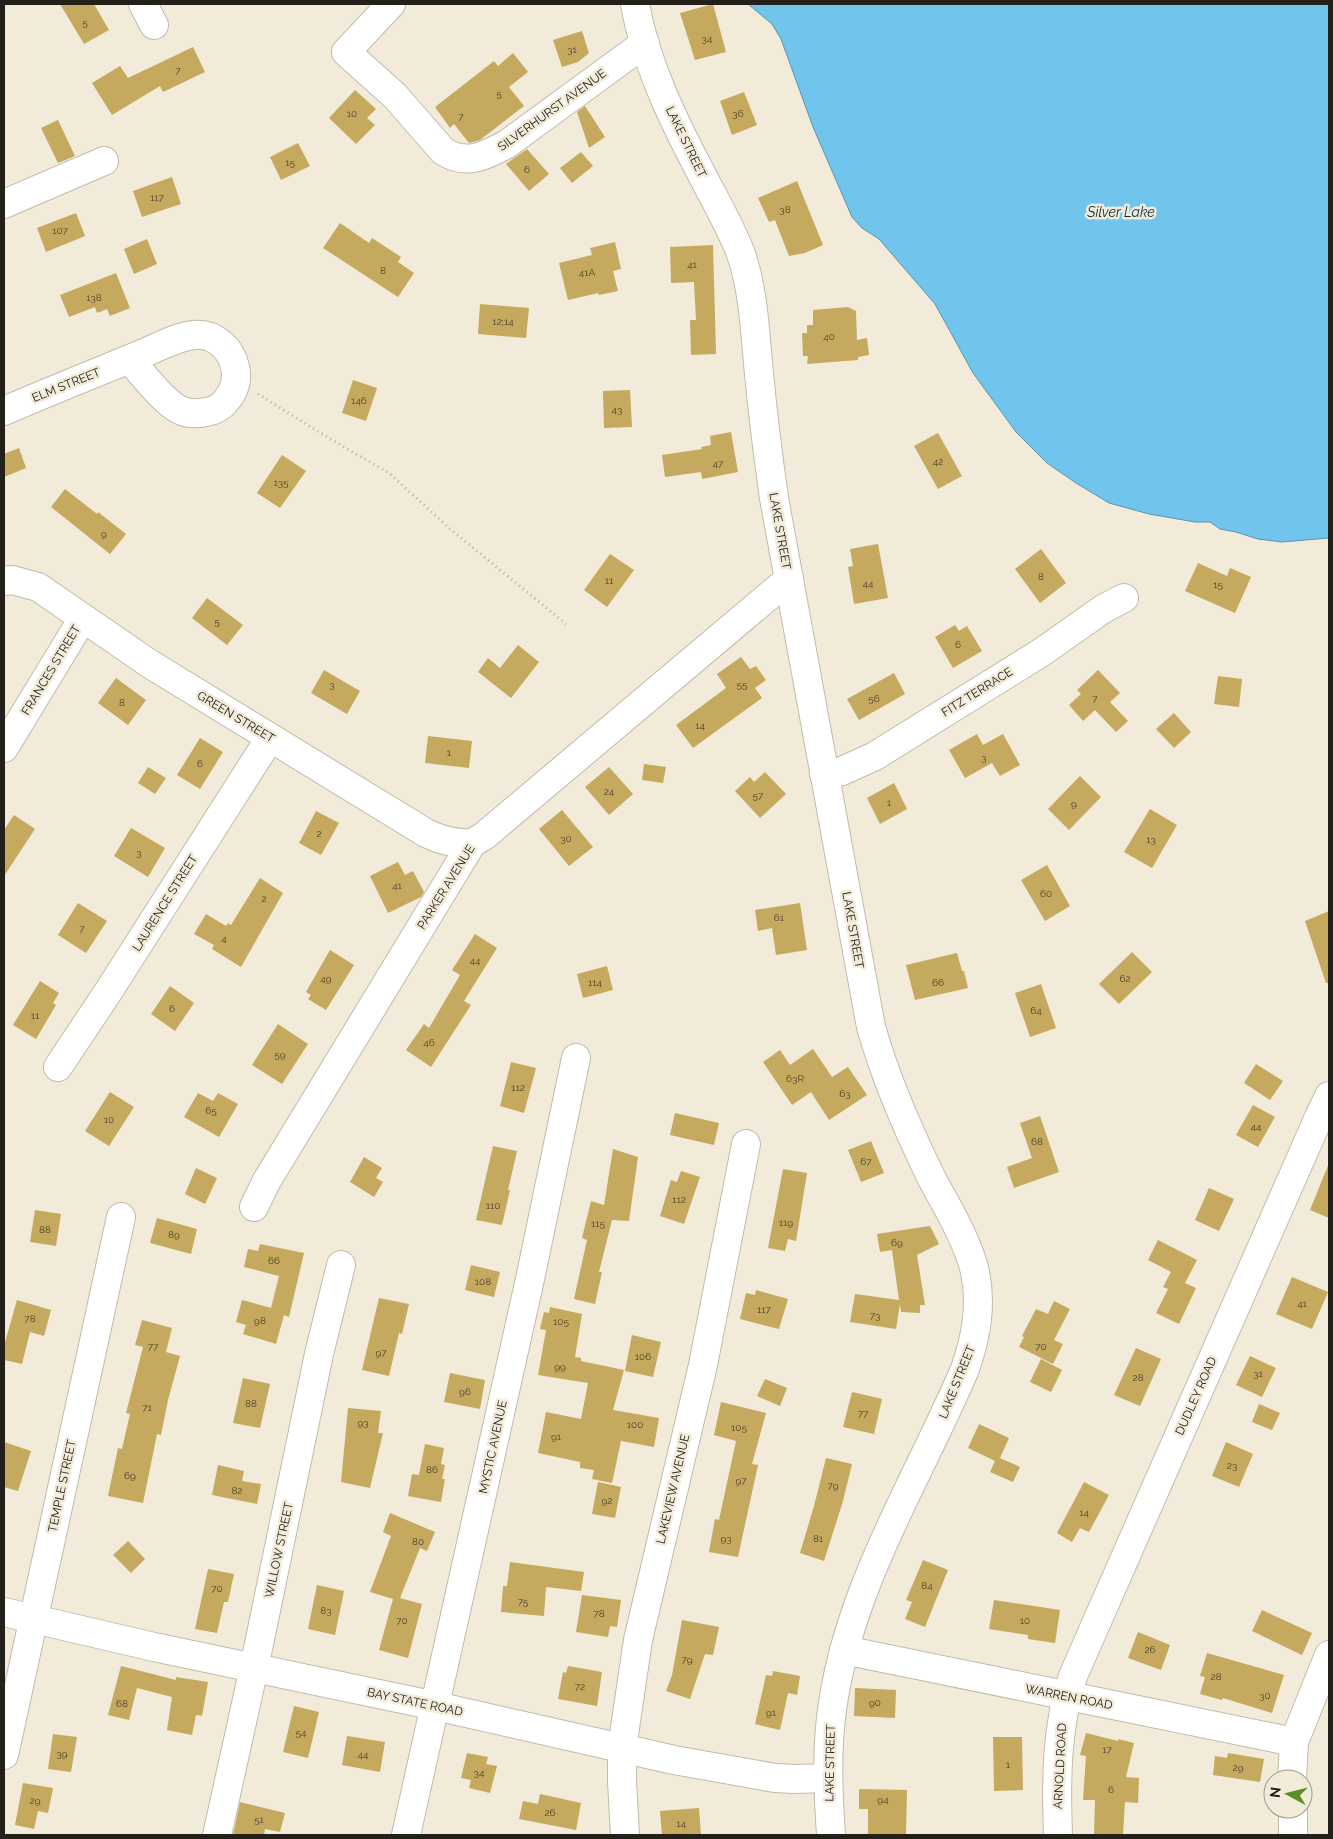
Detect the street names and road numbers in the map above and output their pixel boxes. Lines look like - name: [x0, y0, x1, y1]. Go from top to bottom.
- street label: SILVERHURST AVENUE: [495, 66, 609, 154]
- street label: LAKE STREET: [663, 104, 710, 181]
- street label: ELM STREET: [30, 365, 103, 405]
- street label: LAKE STREET: [766, 492, 794, 571]
- street label: FRANCES STREET: [19, 622, 84, 718]
- street label: FITZ TERRACE: [939, 665, 1015, 719]
- street label: GREEN STREET: [195, 688, 278, 746]
- street label: PARKER AVENUE: [414, 842, 478, 932]
- street label: LAURENCE STREET: [130, 852, 201, 954]
- street label: LAKE STREET: [839, 891, 867, 970]
- street label: LAKE STREET: [936, 1343, 978, 1421]
- street label: DUDLEY ROAD: [1172, 1354, 1220, 1437]
- street label: MYSTIC AVENUE: [476, 1399, 510, 1495]
- street label: LAKEVIEW AVENUE: [654, 1433, 692, 1545]
- street label: TEMPLE STREET: [45, 1438, 79, 1534]
- street label: WILLOW STREET: [262, 1500, 296, 1599]
- street label: WARREN ROAD: [1024, 1682, 1114, 1712]
- street label: BAY STATE ROAD: [366, 1685, 464, 1719]
- street label: ARNOLD ROAD: [1051, 1722, 1069, 1809]
- street label: LAKE STREET: [822, 1723, 838, 1802]

